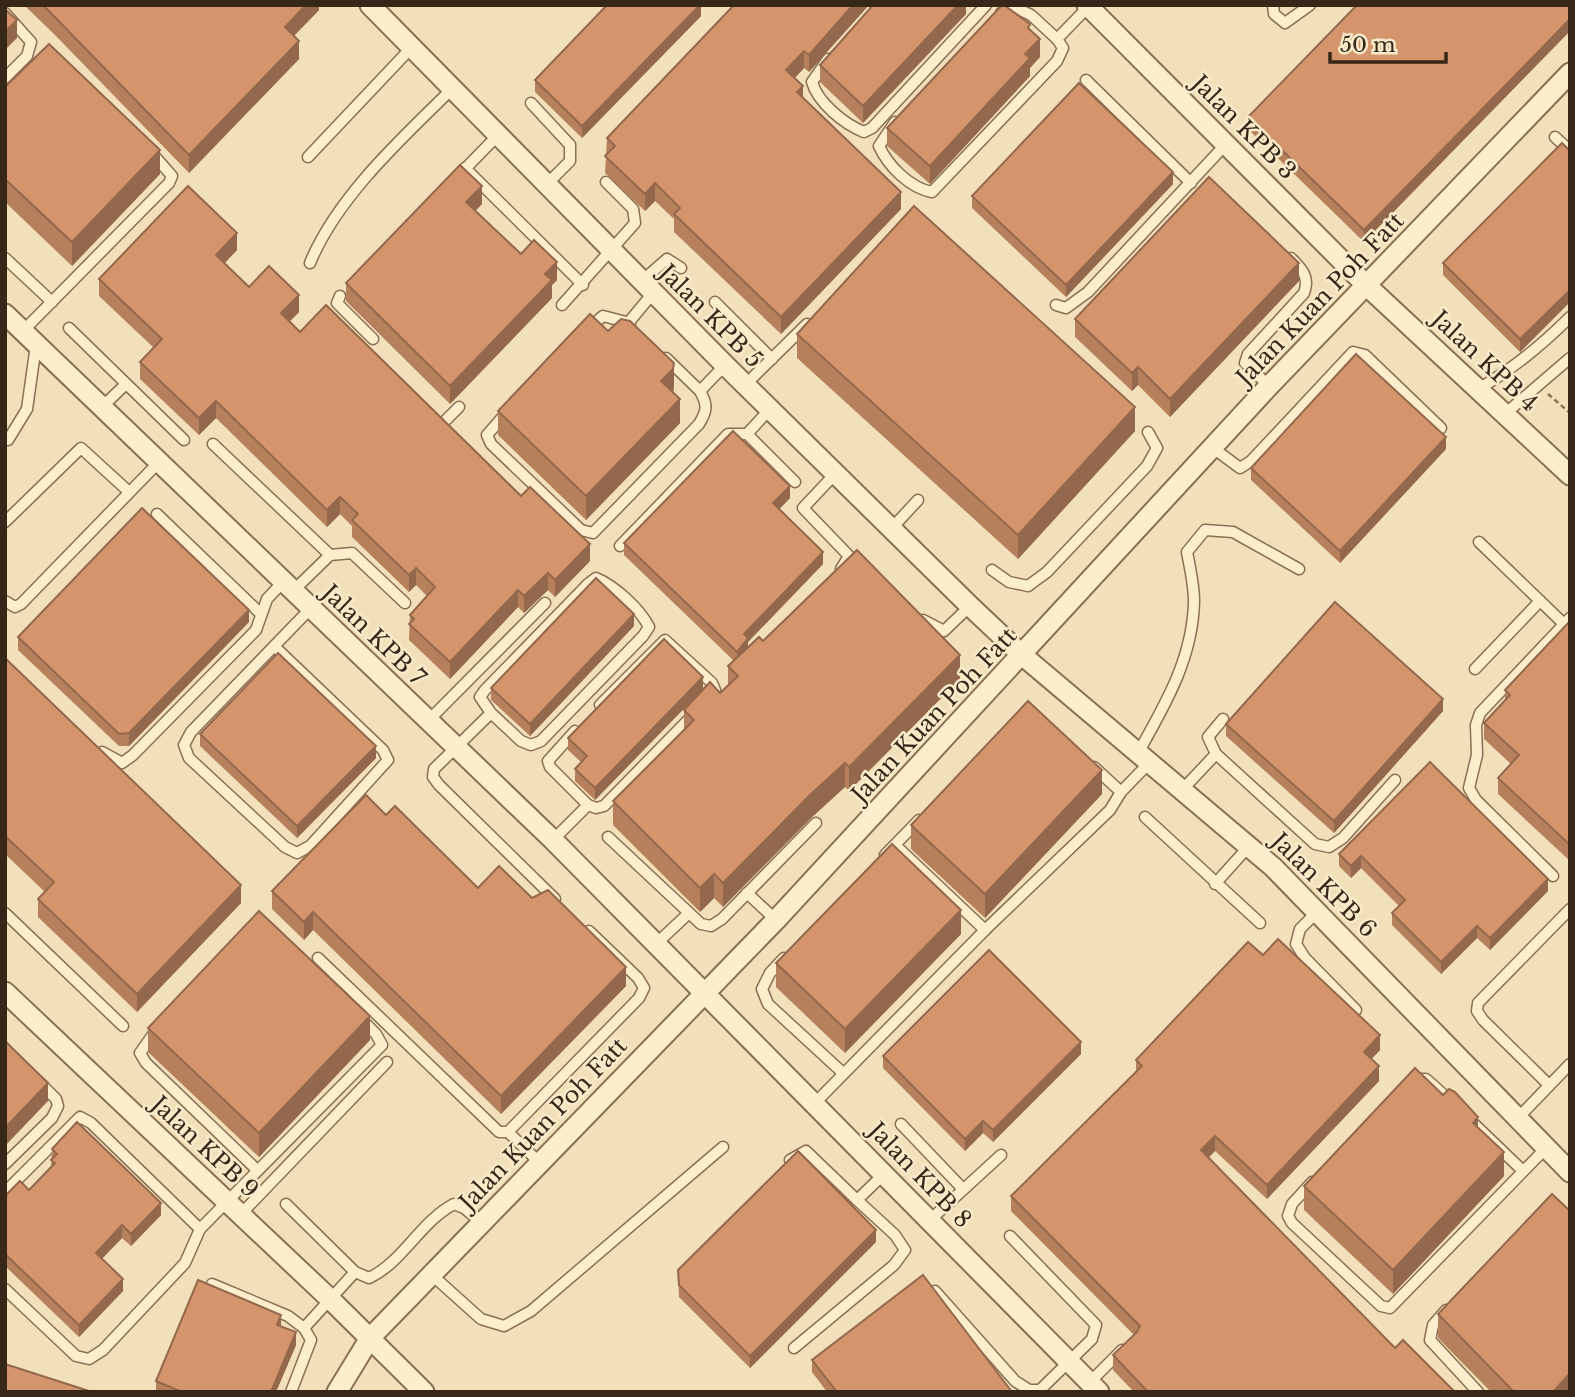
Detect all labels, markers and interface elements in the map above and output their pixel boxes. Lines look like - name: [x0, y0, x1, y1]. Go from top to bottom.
- scale bar: [1330, 21, 1446, 65]
- text: 50 m: [1340, 32, 1396, 58]
- street label: Jalan KPB 3: [1184, 67, 1302, 185]
- street label: Jalan Kuan Poh Fatt: [1228, 207, 1410, 393]
- street label: Jalan KPB 5: [651, 256, 769, 374]
- street label: Jalan KPB 4: [1424, 303, 1544, 417]
- street label: Jalan KPB 7: [314, 577, 432, 692]
- street label: Jalan Kuan Poh Fatt: [844, 621, 1023, 811]
- street label: Jalan KPB 6: [1264, 825, 1382, 943]
- street label: Jalan Kuan Poh Fatt: [451, 1032, 633, 1218]
- street label: Jalan KPB 9: [143, 1088, 264, 1204]
- street label: Jalan KPB 8: [861, 1114, 977, 1233]

